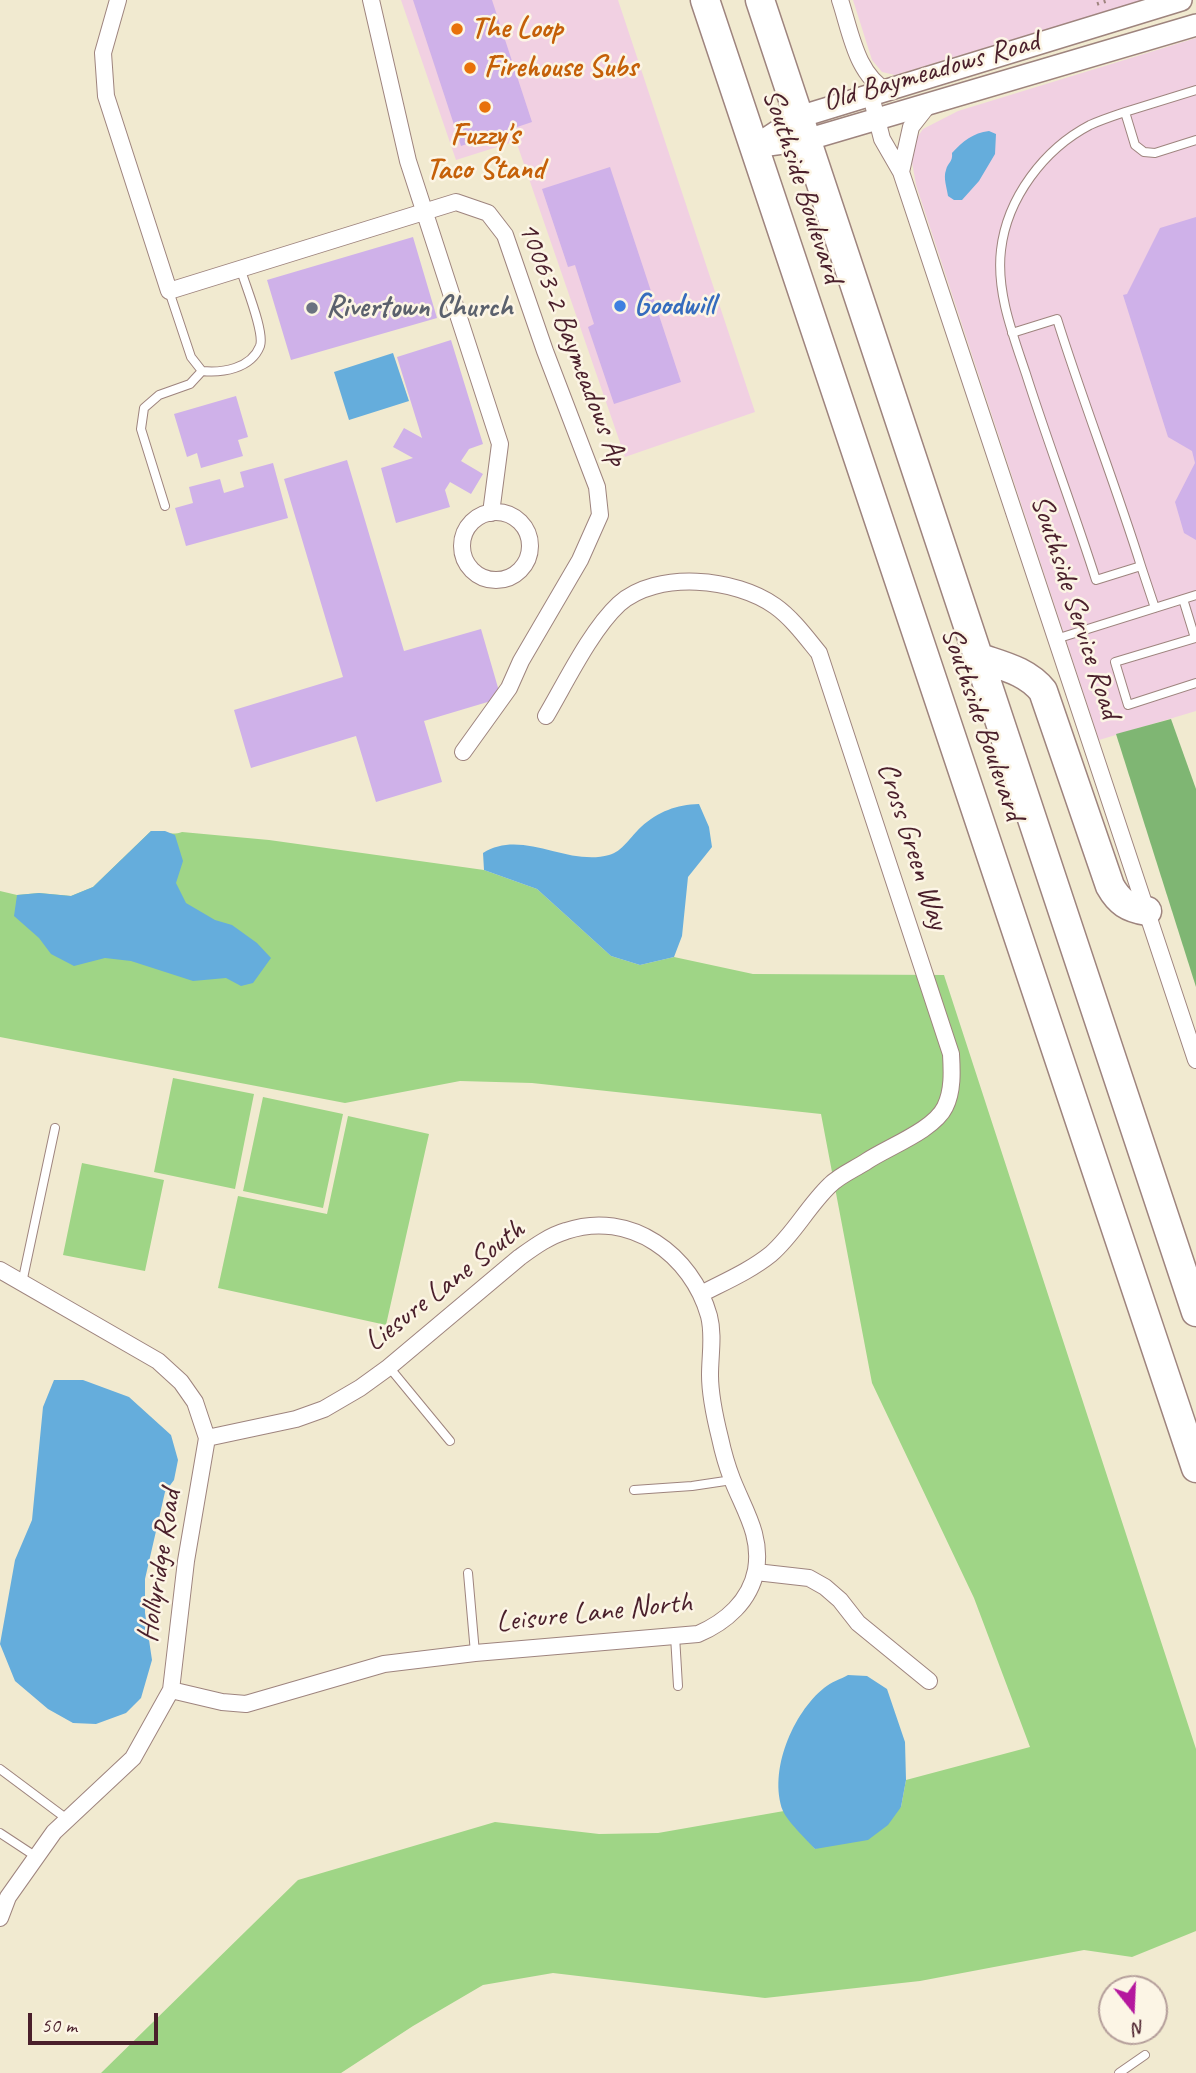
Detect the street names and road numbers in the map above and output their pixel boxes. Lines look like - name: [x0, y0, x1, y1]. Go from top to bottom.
- street label: Old Baymeadows Road: [819, 24, 1043, 120]
- street label: Southside Boulevard: [754, 84, 850, 288]
- street label: 10063-2 Baymeadows Ap: [509, 217, 635, 471]
- street label: Southside Service Road: [1022, 491, 1128, 723]
- street label: Southside Boulevard: [932, 623, 1032, 825]
- street label: Cross Green Way: [868, 758, 956, 934]
- street label: Liesure Lane South: [358, 1212, 532, 1360]
- street label: Hollyridge Road: [130, 1487, 190, 1645]
- street label: Leisure Lane North: [494, 1585, 694, 1641]

